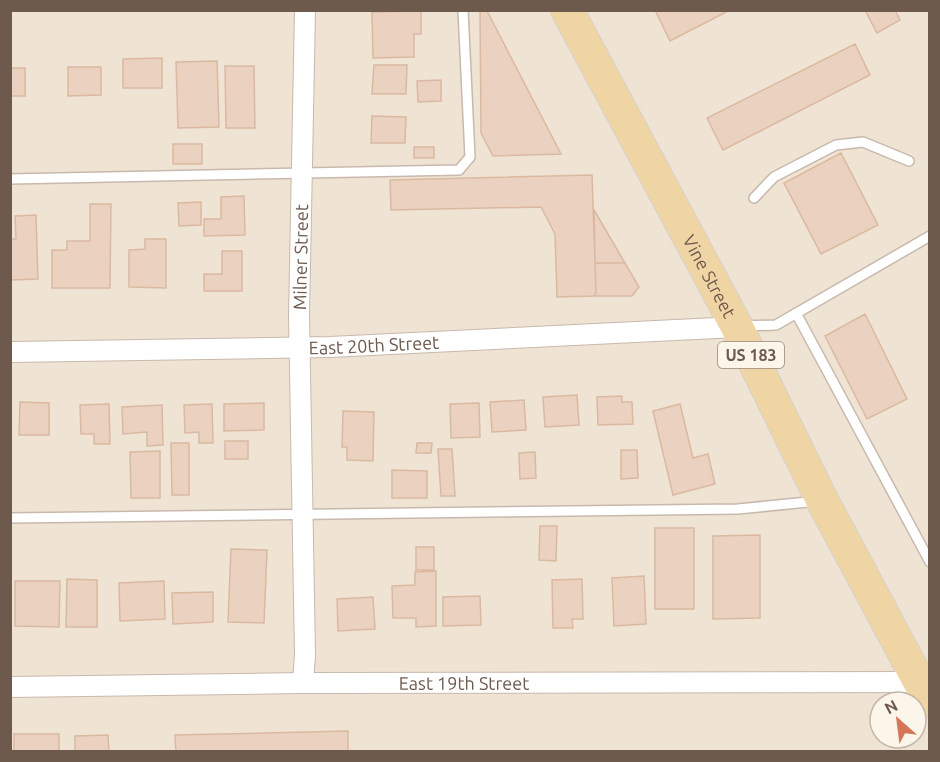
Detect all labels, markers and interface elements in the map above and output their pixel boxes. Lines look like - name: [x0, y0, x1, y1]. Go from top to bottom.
- street label: Milner Street: [289, 204, 311, 310]
- street label: Vine Street: [679, 231, 740, 321]
- street label: East 20th Street: [309, 332, 440, 357]
- road number: US 183: [718, 342, 784, 368]
- street label: East 19th Street: [399, 673, 529, 693]
- north arrow: [868, 690, 928, 750]
- text: N: [881, 696, 900, 718]

